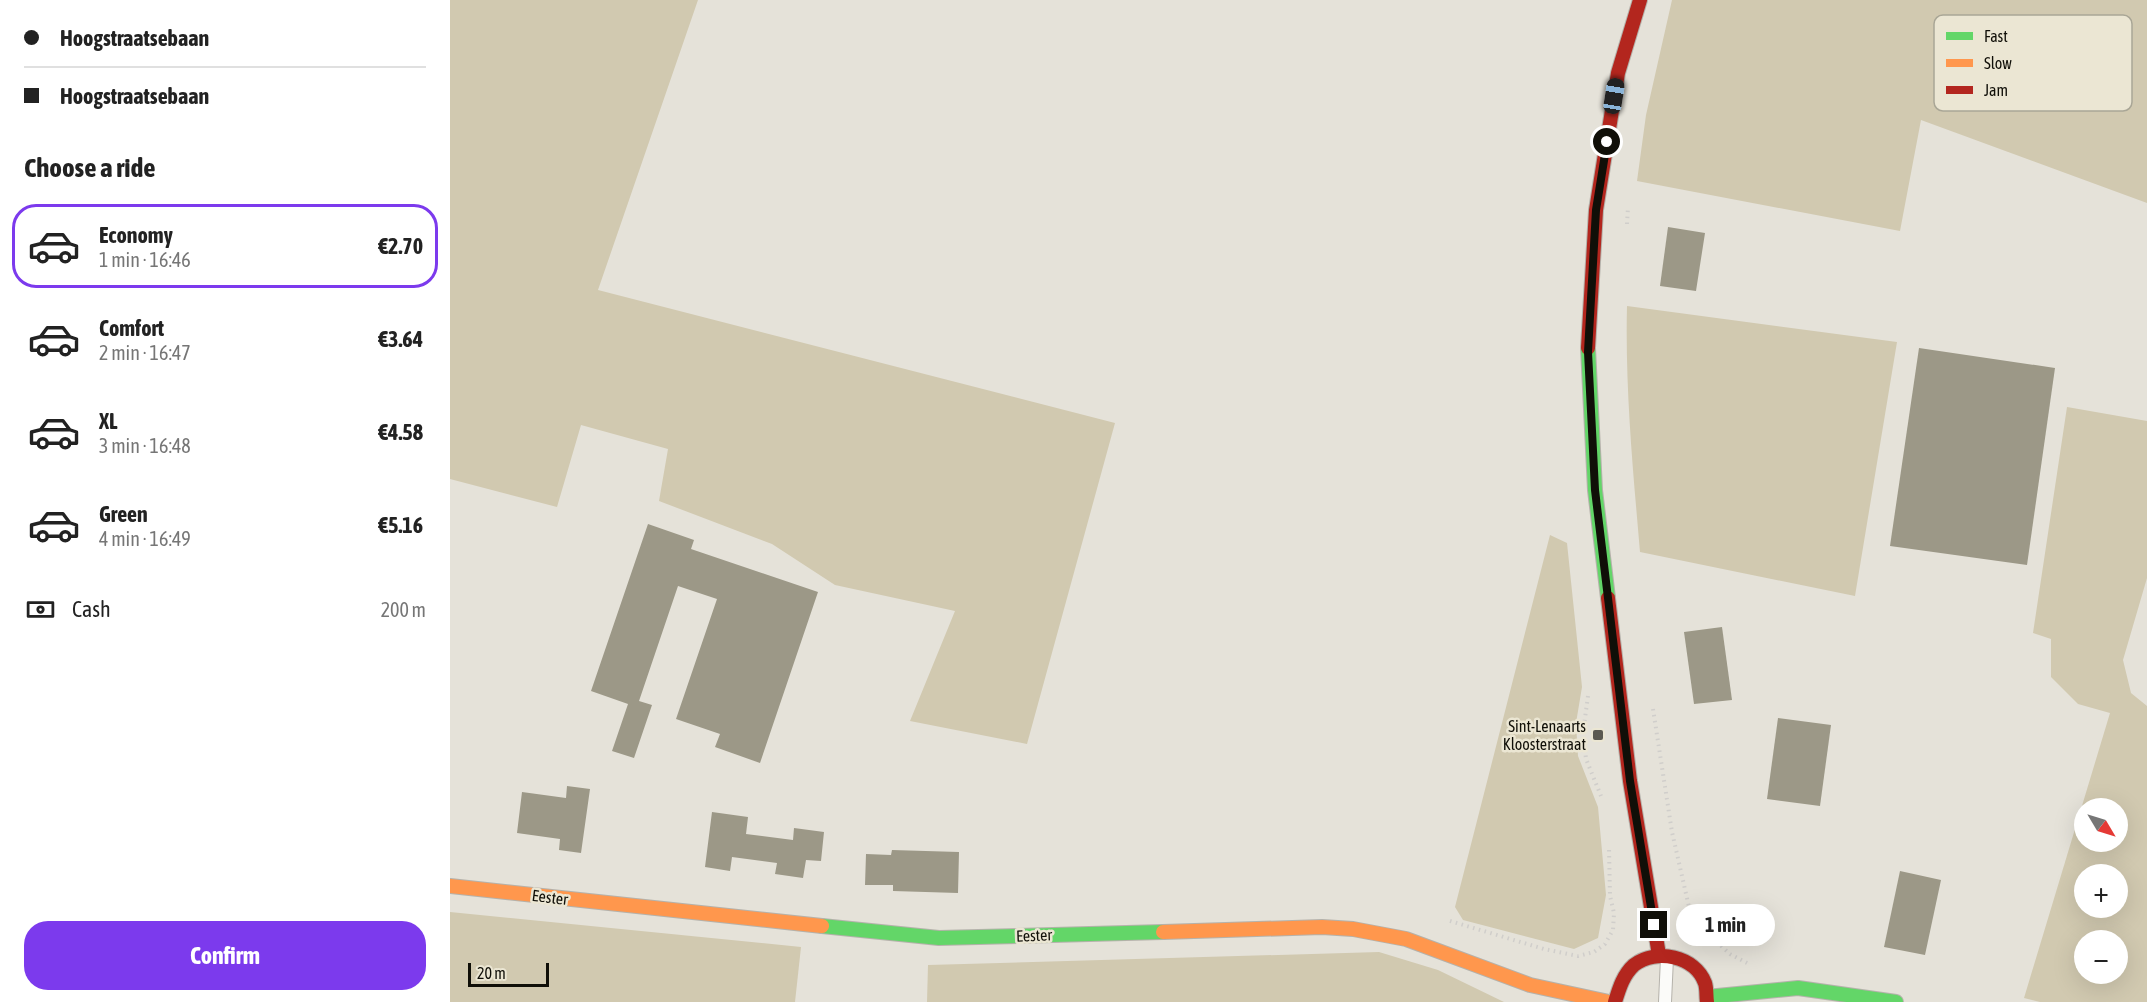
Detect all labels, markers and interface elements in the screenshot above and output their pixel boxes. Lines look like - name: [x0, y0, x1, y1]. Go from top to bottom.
- legend: [1934, 15, 2132, 111]
- text: Hoogstraatsebaan: [60, 25, 209, 51]
- text: Fast: [1984, 27, 2008, 45]
- text: Slow: [1984, 54, 2012, 72]
- car: [1602, 77, 1626, 115]
- text: Jam: [1984, 81, 2008, 99]
- text: Hoogstraatsebaan: [60, 83, 209, 109]
- route start: [1593, 128, 1620, 155]
- text: Choose a ride: [24, 152, 156, 183]
- icon: car: [27, 219, 81, 273]
- text: Economy: [99, 222, 173, 248]
- text: €2.70: [378, 233, 423, 259]
- text: 1 min · 16:46: [99, 248, 191, 271]
- icon: car: [27, 312, 81, 366]
- text: Comfort: [99, 315, 164, 341]
- text: €3.64: [378, 326, 423, 352]
- text: 2 min · 16:47: [99, 341, 191, 364]
- icon: car: [27, 405, 81, 459]
- text: XL: [99, 408, 117, 434]
- text: €4.58: [378, 419, 423, 445]
- text: 3 min · 16:48: [99, 434, 191, 457]
- icon: car: [27, 498, 81, 552]
- text: Green: [99, 501, 148, 527]
- text: €5.16: [378, 512, 423, 538]
- text: 4 min · 16:49: [99, 527, 191, 550]
- icon: cash: [24, 593, 57, 626]
- text: Cash: [72, 596, 111, 622]
- text: 200 m: [381, 598, 426, 621]
- place label: Sint-Lenaarts Kloosterstraat: [1503, 717, 1586, 753]
- marker: Sint-Lenaarts Kloosterstraat: [1591, 728, 1605, 742]
- north arrow: [2074, 798, 2128, 852]
- map controls: [2074, 798, 2128, 984]
- button: +: [2074, 864, 2128, 918]
- street label: Eester: [531, 886, 569, 908]
- callout: 1 min: [1675, 904, 1774, 946]
- route end: [1640, 911, 1667, 938]
- text: 1 min: [1705, 913, 1746, 936]
- button: Confirm: [24, 921, 426, 990]
- street label: Eester: [1016, 925, 1053, 945]
- button: −: [2074, 930, 2128, 984]
- scale bar: [468, 960, 549, 988]
- text: 20 m: [477, 964, 506, 982]

